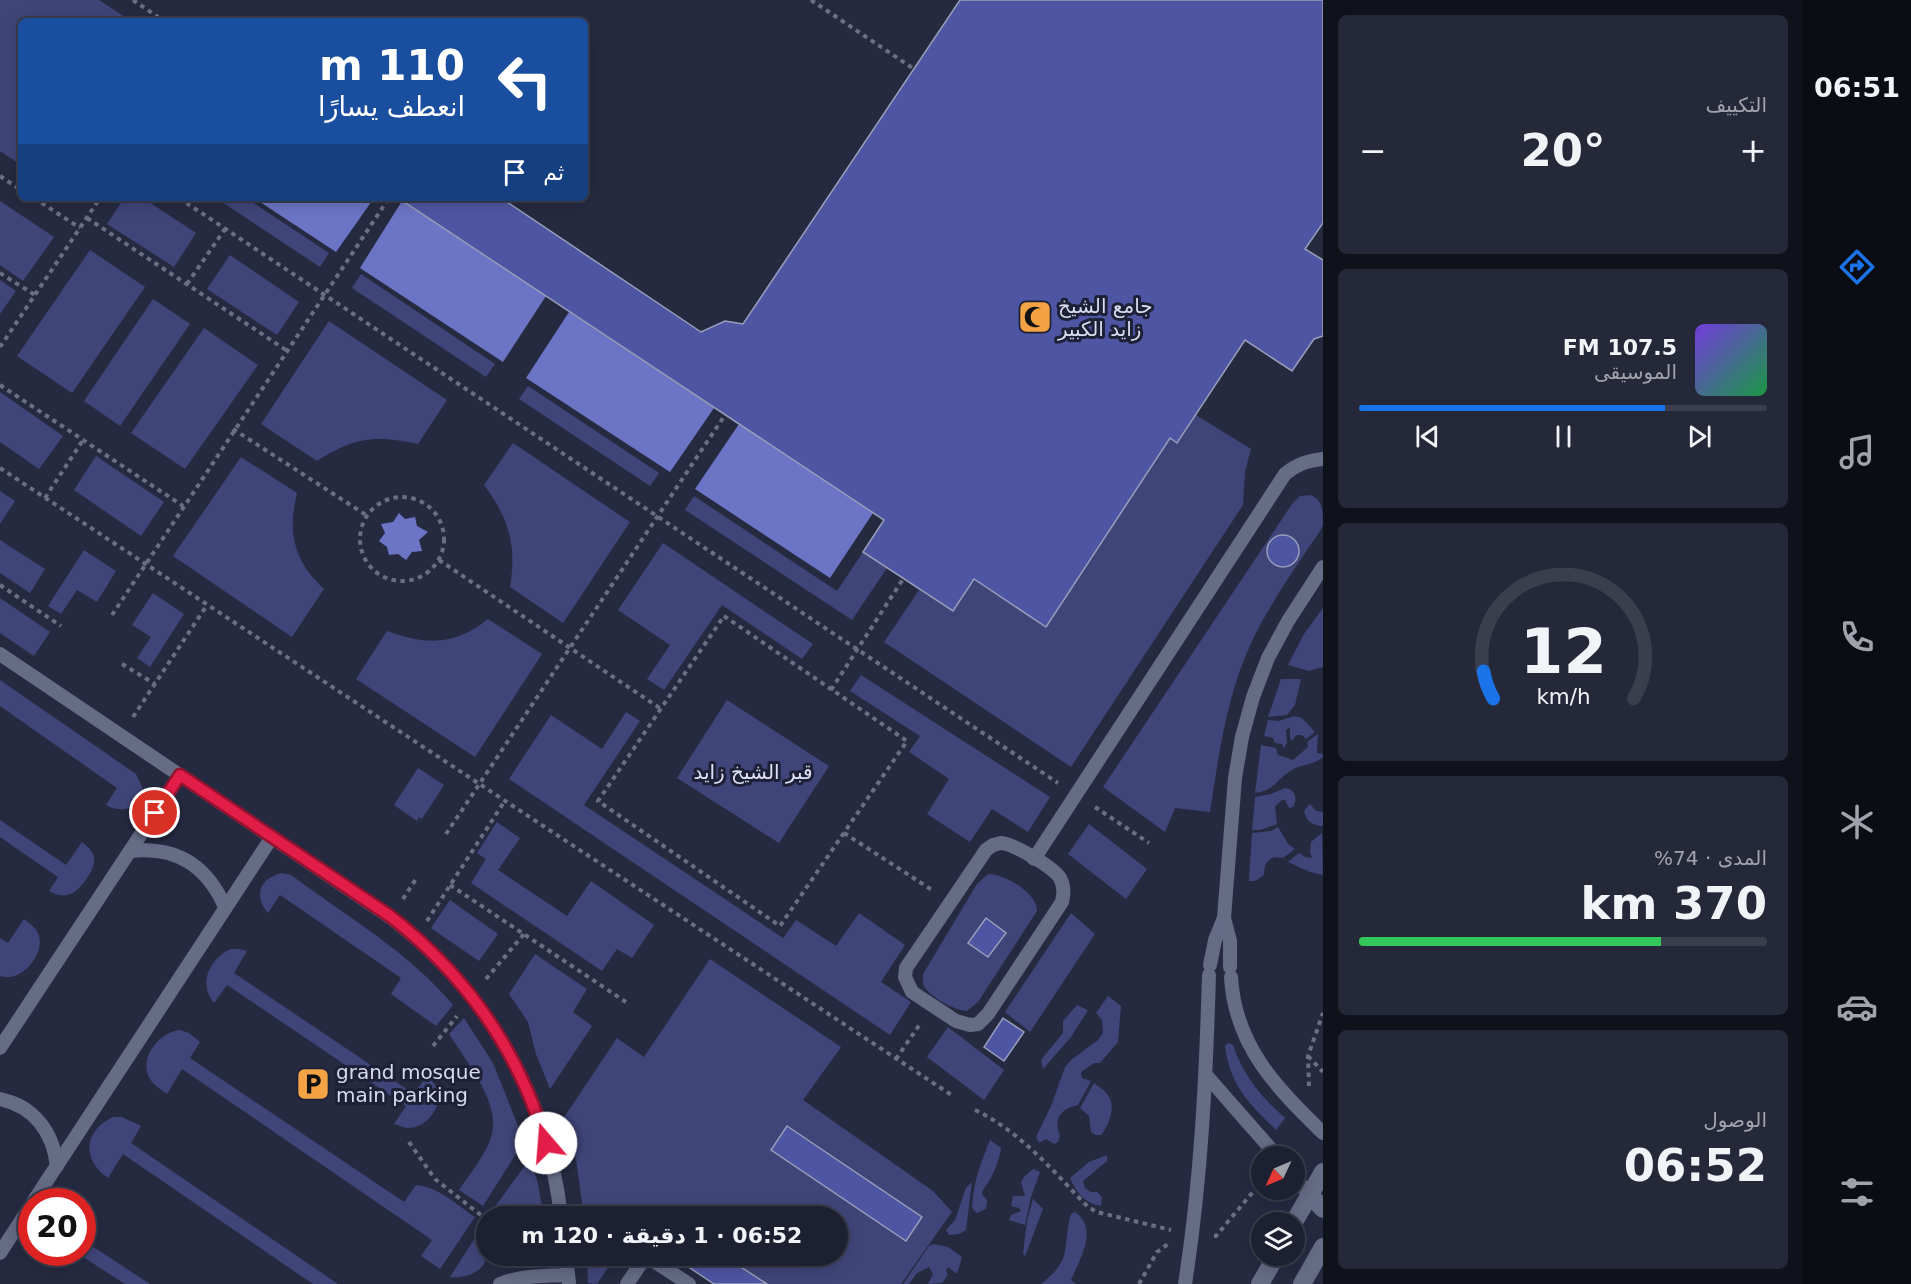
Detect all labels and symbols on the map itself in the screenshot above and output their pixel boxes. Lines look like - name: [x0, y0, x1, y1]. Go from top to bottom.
- place label: جامع الشيخ زايد الكبير: [1057, 294, 1153, 341]
- mosque icon: جامع الشيخ زايد الكبير: [1017, 299, 1053, 335]
- park label: قبر الشيخ زايد: [693, 760, 813, 784]
- pin: [129, 787, 180, 838]
- place label: grand mosque main parking: [336, 1060, 481, 1107]
- parking icon: grand mosque main parking: [295, 1066, 331, 1102]
- position arrow: [514, 1111, 578, 1175]
- north arrow: [1251, 1146, 1305, 1200]
- speed limit sign: 20: [18, 1188, 96, 1266]

